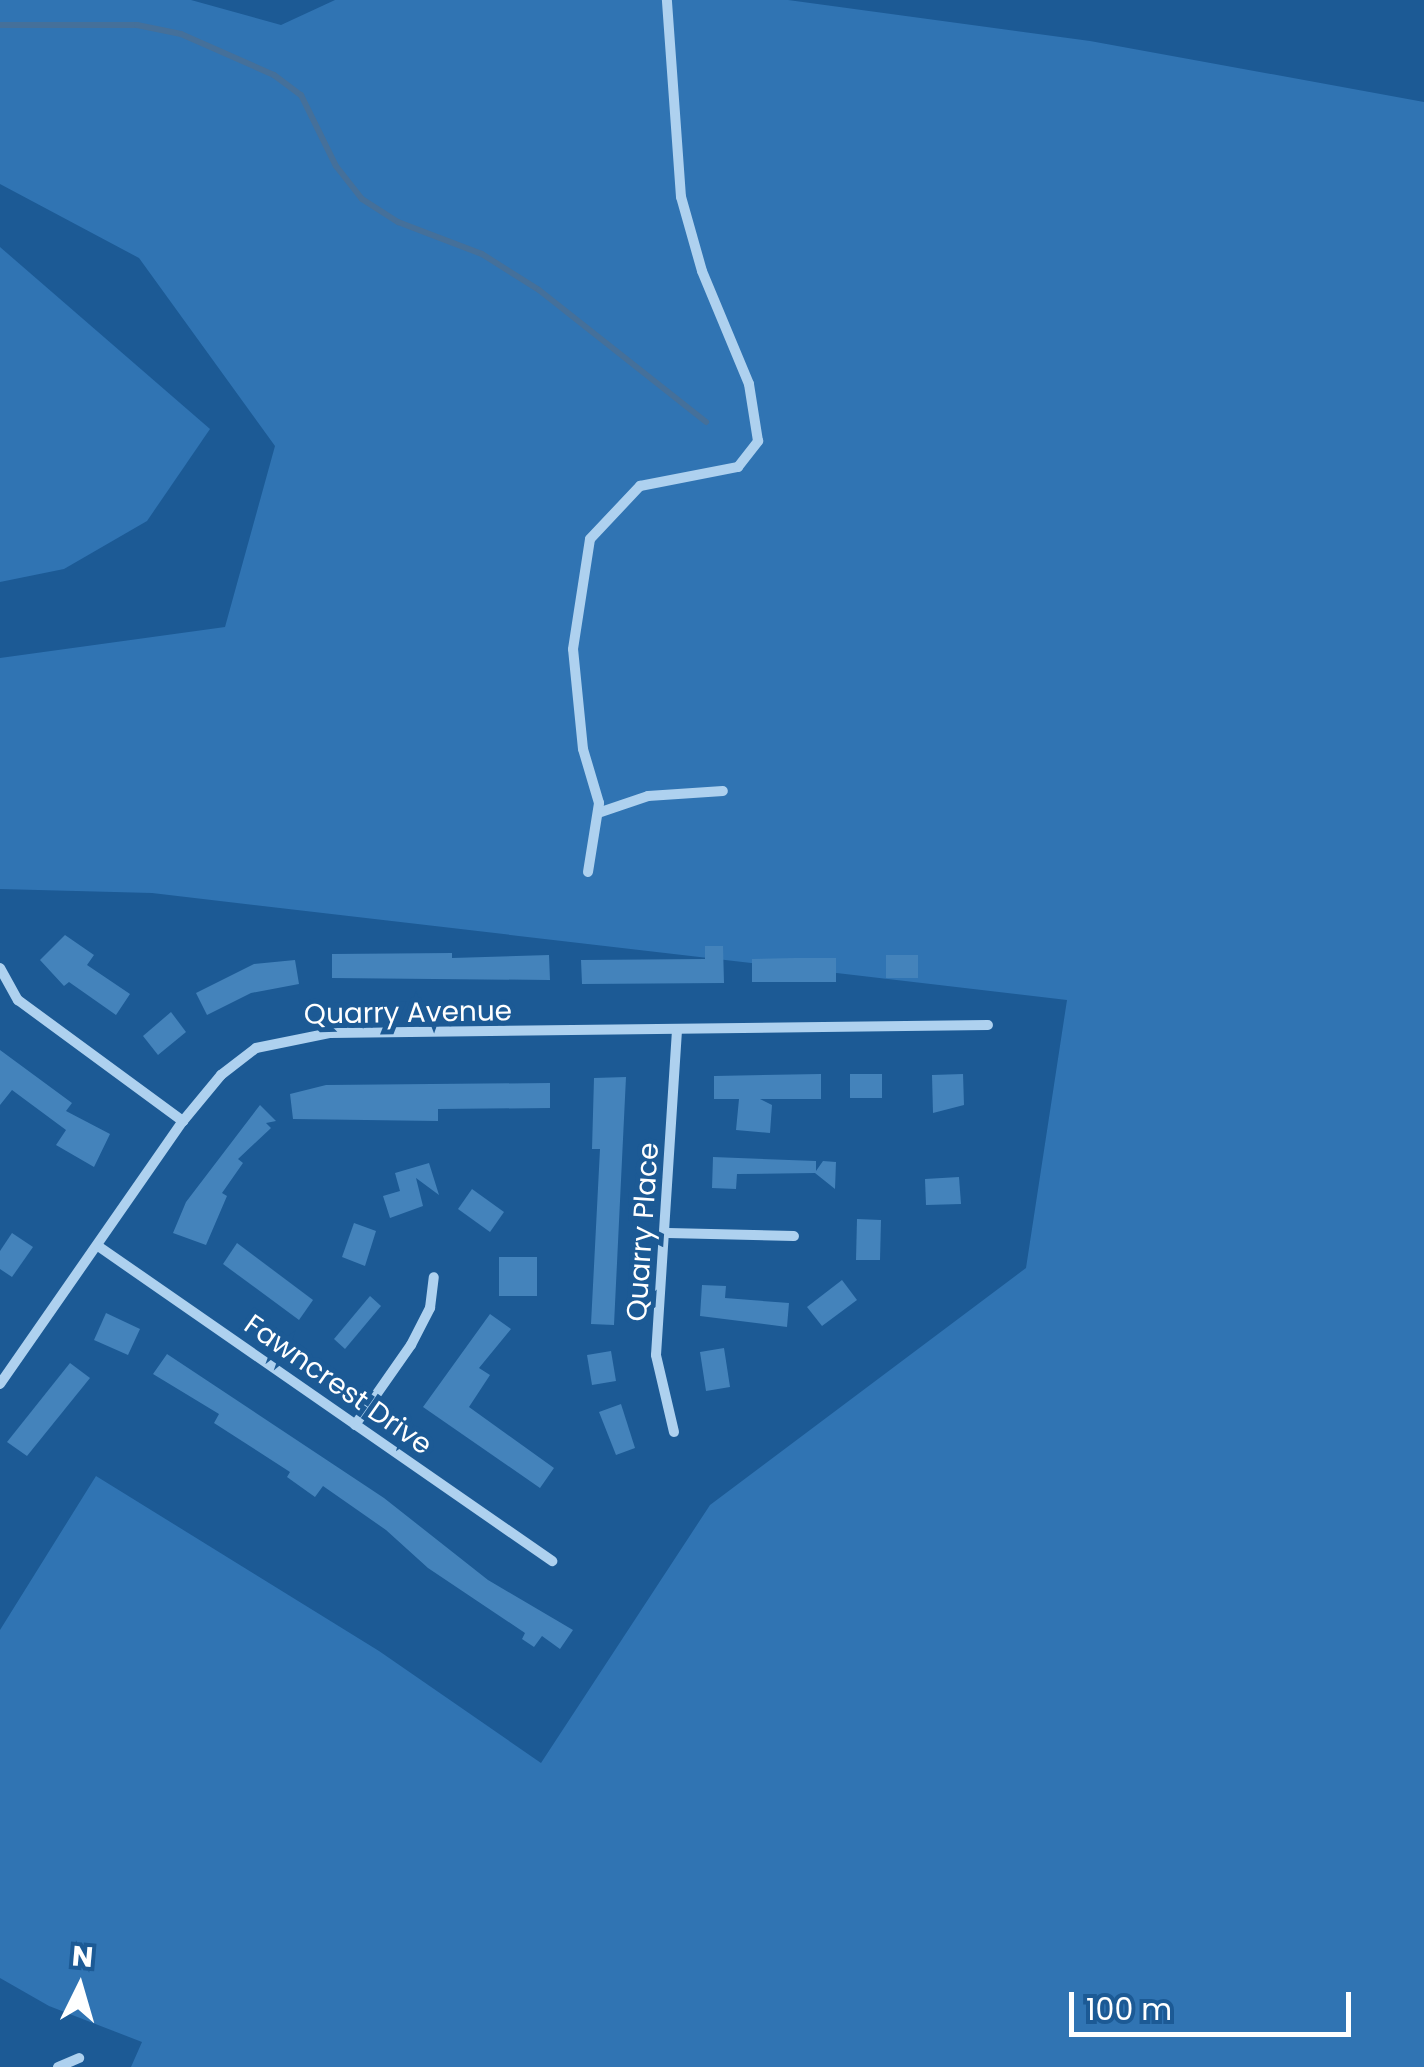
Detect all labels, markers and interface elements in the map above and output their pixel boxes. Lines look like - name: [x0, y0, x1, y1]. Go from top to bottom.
- street label: Quarry Avenue: [304, 994, 512, 1032]
- street label: Quarry Place: [620, 1141, 666, 1323]
- street label: Fawncrest Drive: [238, 1308, 438, 1462]
- text: N: [70, 1936, 95, 1977]
- north arrow: [30, 1937, 130, 2037]
- scale bar: [1074, 1972, 1356, 2034]
- text: 100 m: [1086, 1988, 1172, 2031]

